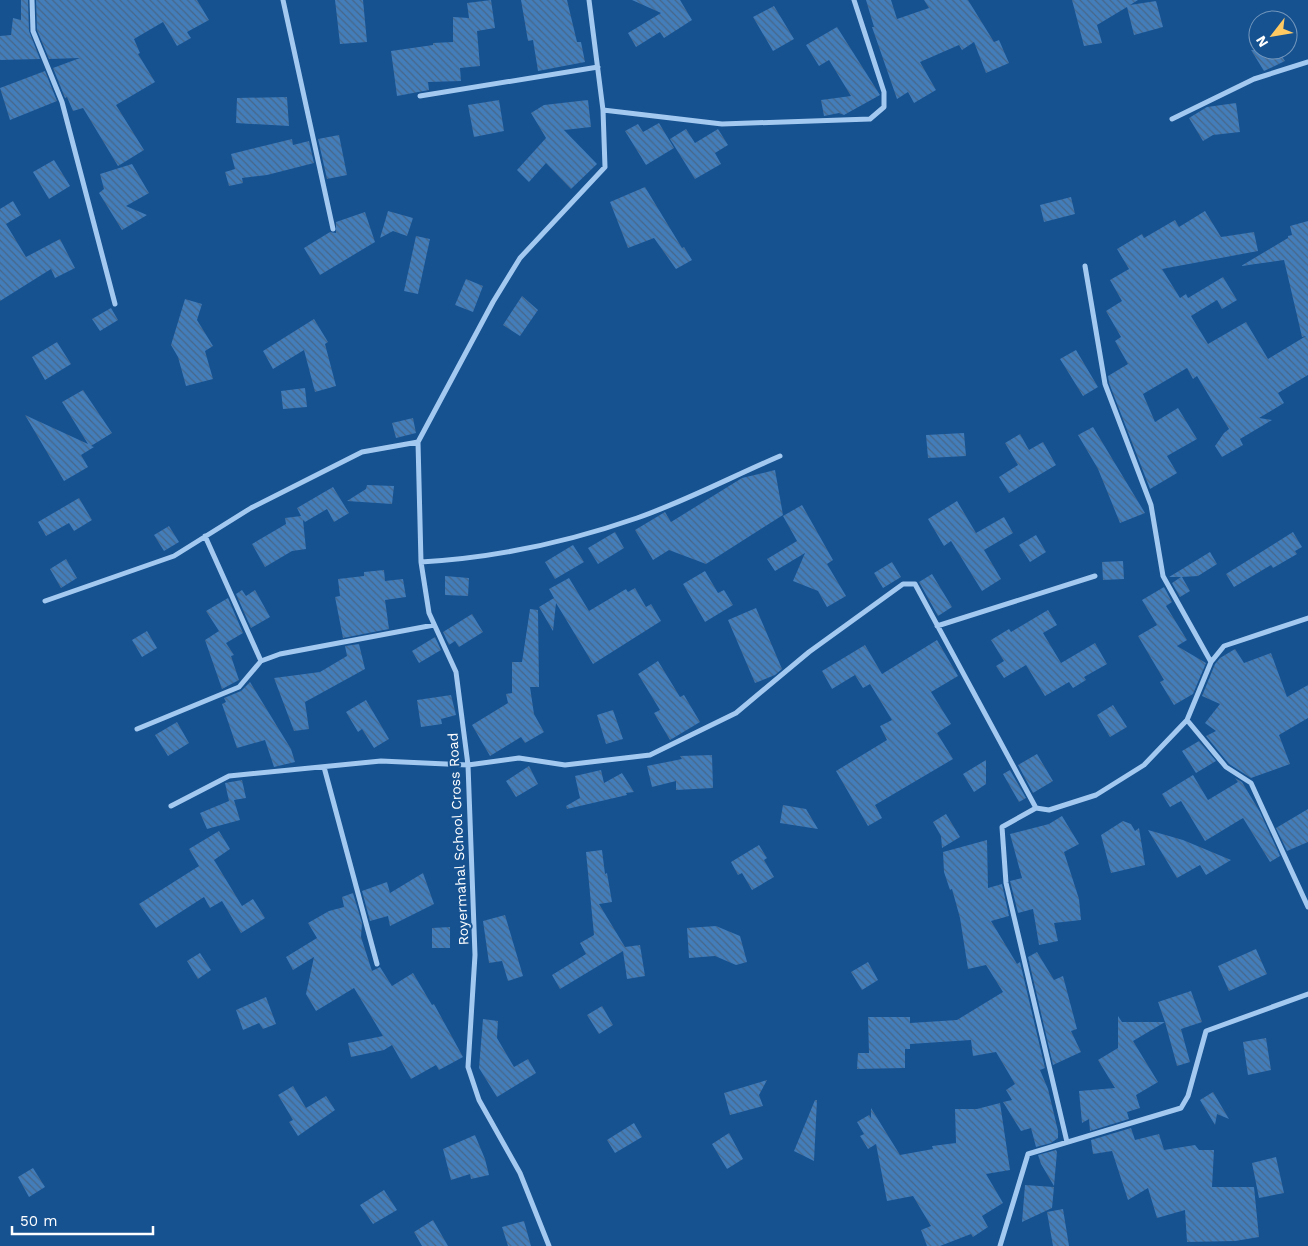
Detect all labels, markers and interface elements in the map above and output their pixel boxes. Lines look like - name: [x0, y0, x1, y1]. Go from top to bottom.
- north arrow: [1248, 10, 1298, 60]
- text: N: [1252, 33, 1271, 50]
- street label: Royermahal School Cross Road: [444, 732, 472, 946]
- scale bar: [12, 1204, 154, 1236]
- text: 50 m: [20, 1212, 57, 1230]

